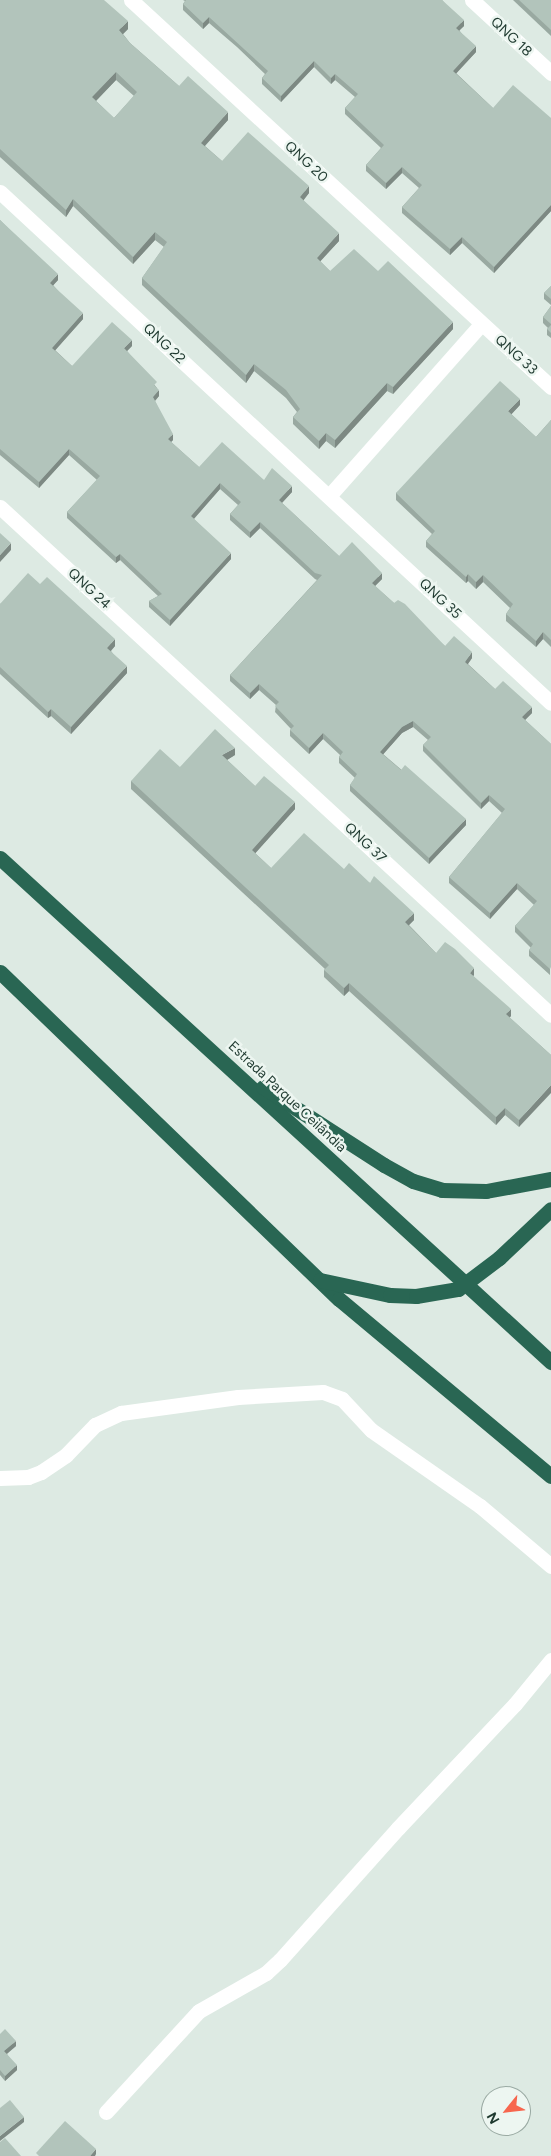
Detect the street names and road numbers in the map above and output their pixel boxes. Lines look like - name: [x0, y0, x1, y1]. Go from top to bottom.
- street label: QNG 18: [487, 14, 535, 60]
- street label: QNG 20: [281, 138, 331, 186]
- street label: QNG 22: [139, 320, 189, 368]
- street label: QNG 33: [491, 332, 541, 378]
- street label: QNG 24: [64, 565, 114, 613]
- street label: QNG 35: [415, 575, 465, 623]
- street label: QNG 37: [341, 819, 389, 867]
- street label: Estrada Parque Ceilândia: [225, 1038, 349, 1156]

